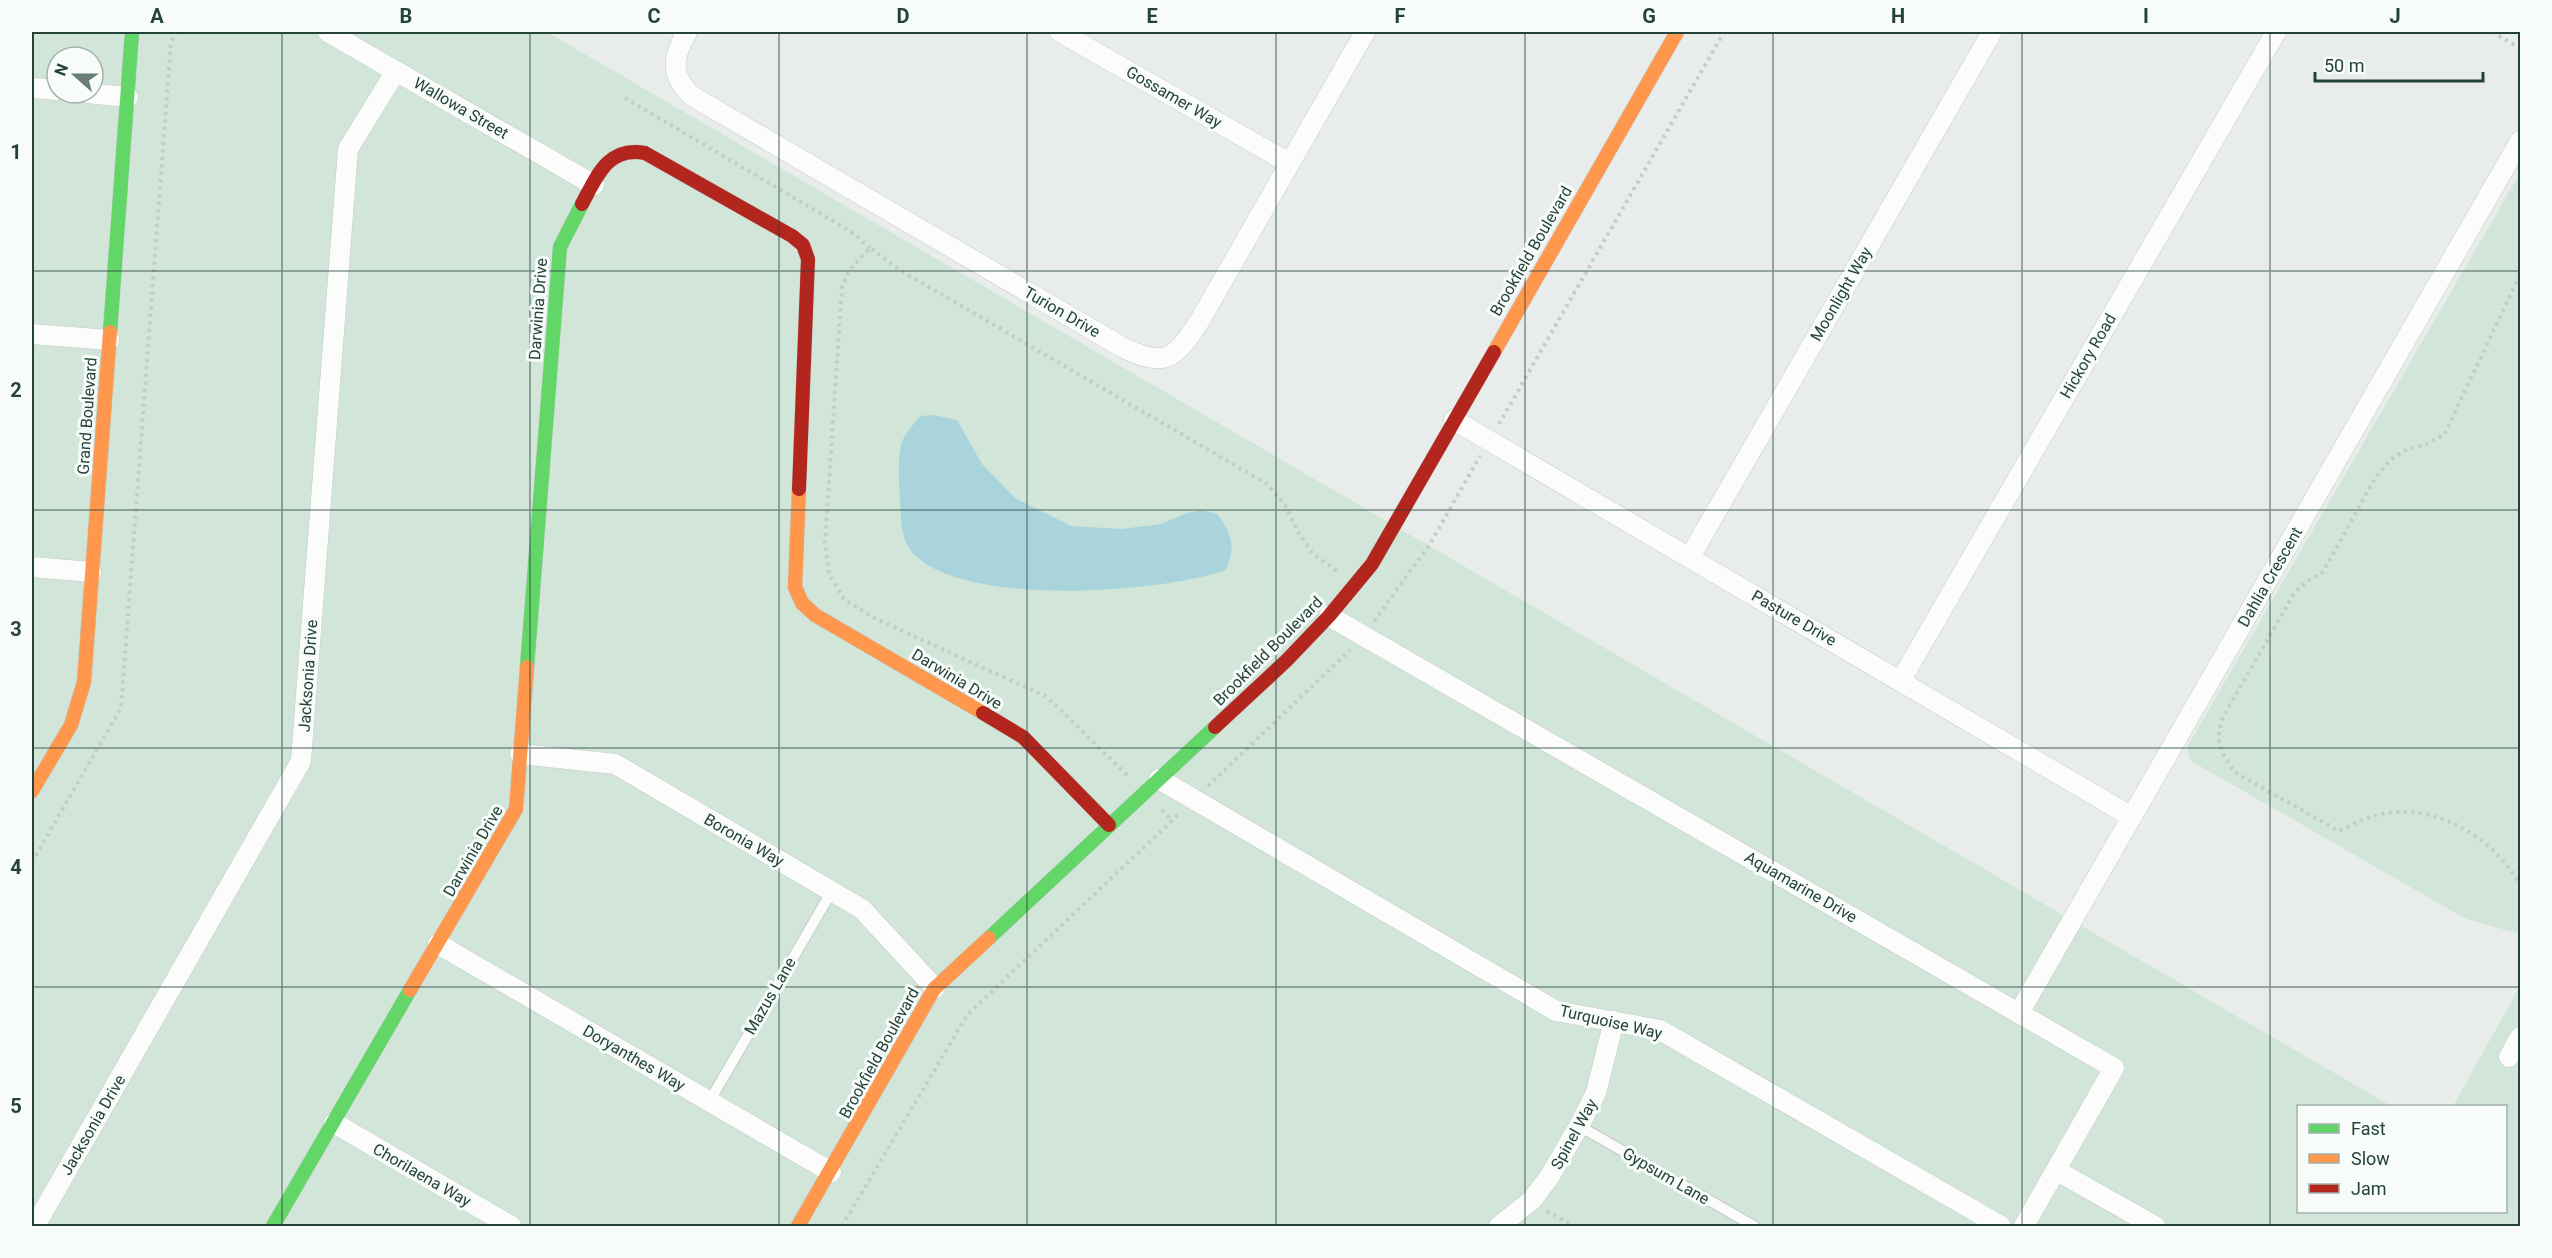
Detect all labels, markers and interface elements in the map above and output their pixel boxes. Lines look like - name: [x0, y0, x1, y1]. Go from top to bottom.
- text: A: [150, 4, 164, 28]
- text: B: [400, 4, 412, 28]
- text: C: [647, 4, 661, 28]
- text: D: [897, 4, 910, 28]
- text: E: [1146, 4, 1158, 28]
- text: F: [1395, 4, 1406, 28]
- text: G: [1642, 4, 1656, 28]
- text: H: [1891, 4, 1905, 28]
- text: I: [2143, 4, 2149, 28]
- text: J: [2389, 4, 2401, 28]
- north arrow: [45, 45, 105, 105]
- scale bar: [2315, 45, 2483, 83]
- text: 50 m: [2324, 55, 2364, 76]
- text: N: [51, 61, 72, 78]
- street label: Gossamer Way: [1123, 62, 1226, 132]
- street label: Wallowa Street: [410, 73, 512, 143]
- text: 1: [10, 140, 22, 164]
- street label: Brookfield Boulevard: [1486, 183, 1576, 319]
- street label: Moonlight Way: [1806, 243, 1876, 345]
- street label: Darwinia Drive: [525, 257, 551, 361]
- street label: Turion Drive: [1021, 283, 1103, 341]
- street label: Hickory Road: [2056, 310, 2120, 402]
- street label: Grand Boulevard: [73, 357, 101, 475]
- text: 2: [10, 378, 22, 402]
- street label: Dahlia Crescent: [2234, 524, 2306, 630]
- street label: Pasture Drive: [1748, 586, 1840, 650]
- street label: Brookfield Boulevard: [1209, 592, 1327, 710]
- text: 3: [10, 617, 22, 641]
- street label: Jacksonia Drive: [295, 619, 321, 733]
- street label: Darwinia Drive: [908, 645, 1006, 713]
- street label: Darwinia Drive: [439, 802, 507, 900]
- street label: Boronia Way: [701, 810, 788, 871]
- street label: Aquamarine Drive: [1742, 847, 1860, 927]
- text: 4: [10, 855, 22, 879]
- street label: Mazus Lane: [740, 954, 800, 1038]
- street label: Brookfield Boulevard: [835, 984, 923, 1122]
- street label: Turquoise Way: [1558, 1001, 1665, 1043]
- street label: Doryanthes Way: [579, 1021, 689, 1095]
- street label: Jacksonia Drive: [57, 1071, 129, 1179]
- text: 5: [10, 1094, 22, 1118]
- street label: Spinel Way: [1547, 1095, 1601, 1173]
- legend: [2297, 1105, 2507, 1213]
- text: Fast: [2351, 1118, 2386, 1139]
- street label: Chorilaena Way: [369, 1139, 475, 1211]
- street label: Gypsum Lane: [1619, 1143, 1713, 1209]
- text: Slow: [2351, 1148, 2390, 1169]
- text: Jam: [2351, 1178, 2387, 1199]

